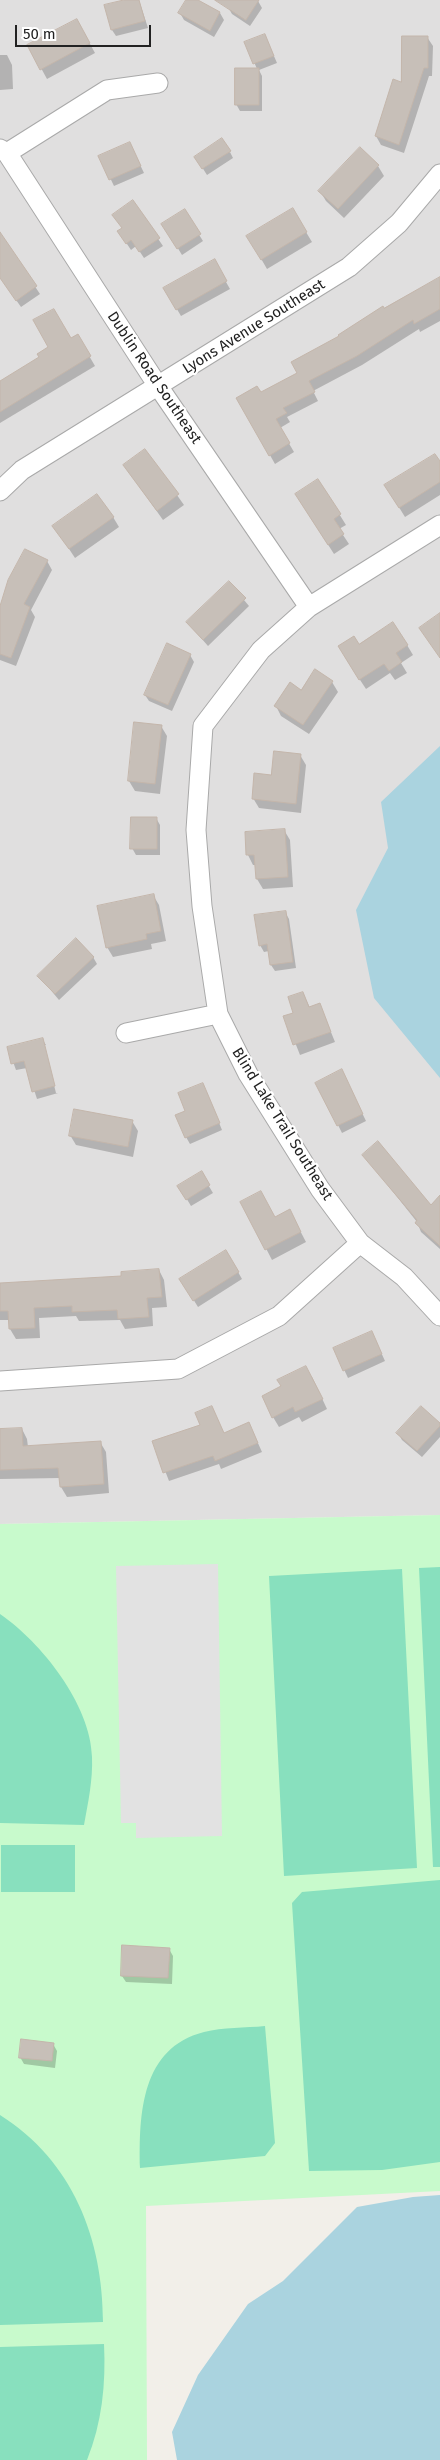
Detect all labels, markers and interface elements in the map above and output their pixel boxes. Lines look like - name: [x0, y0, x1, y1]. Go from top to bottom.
- scale bar: [18, 15, 154, 47]
- text: 50 m: [23, 25, 56, 43]
- street label: Lyons Avenue Southeast: [180, 276, 328, 378]
- street label: Dublin Road Southeast: [103, 308, 205, 448]
- street label: Blind Lake Trail Southeast: [228, 1044, 336, 1204]

